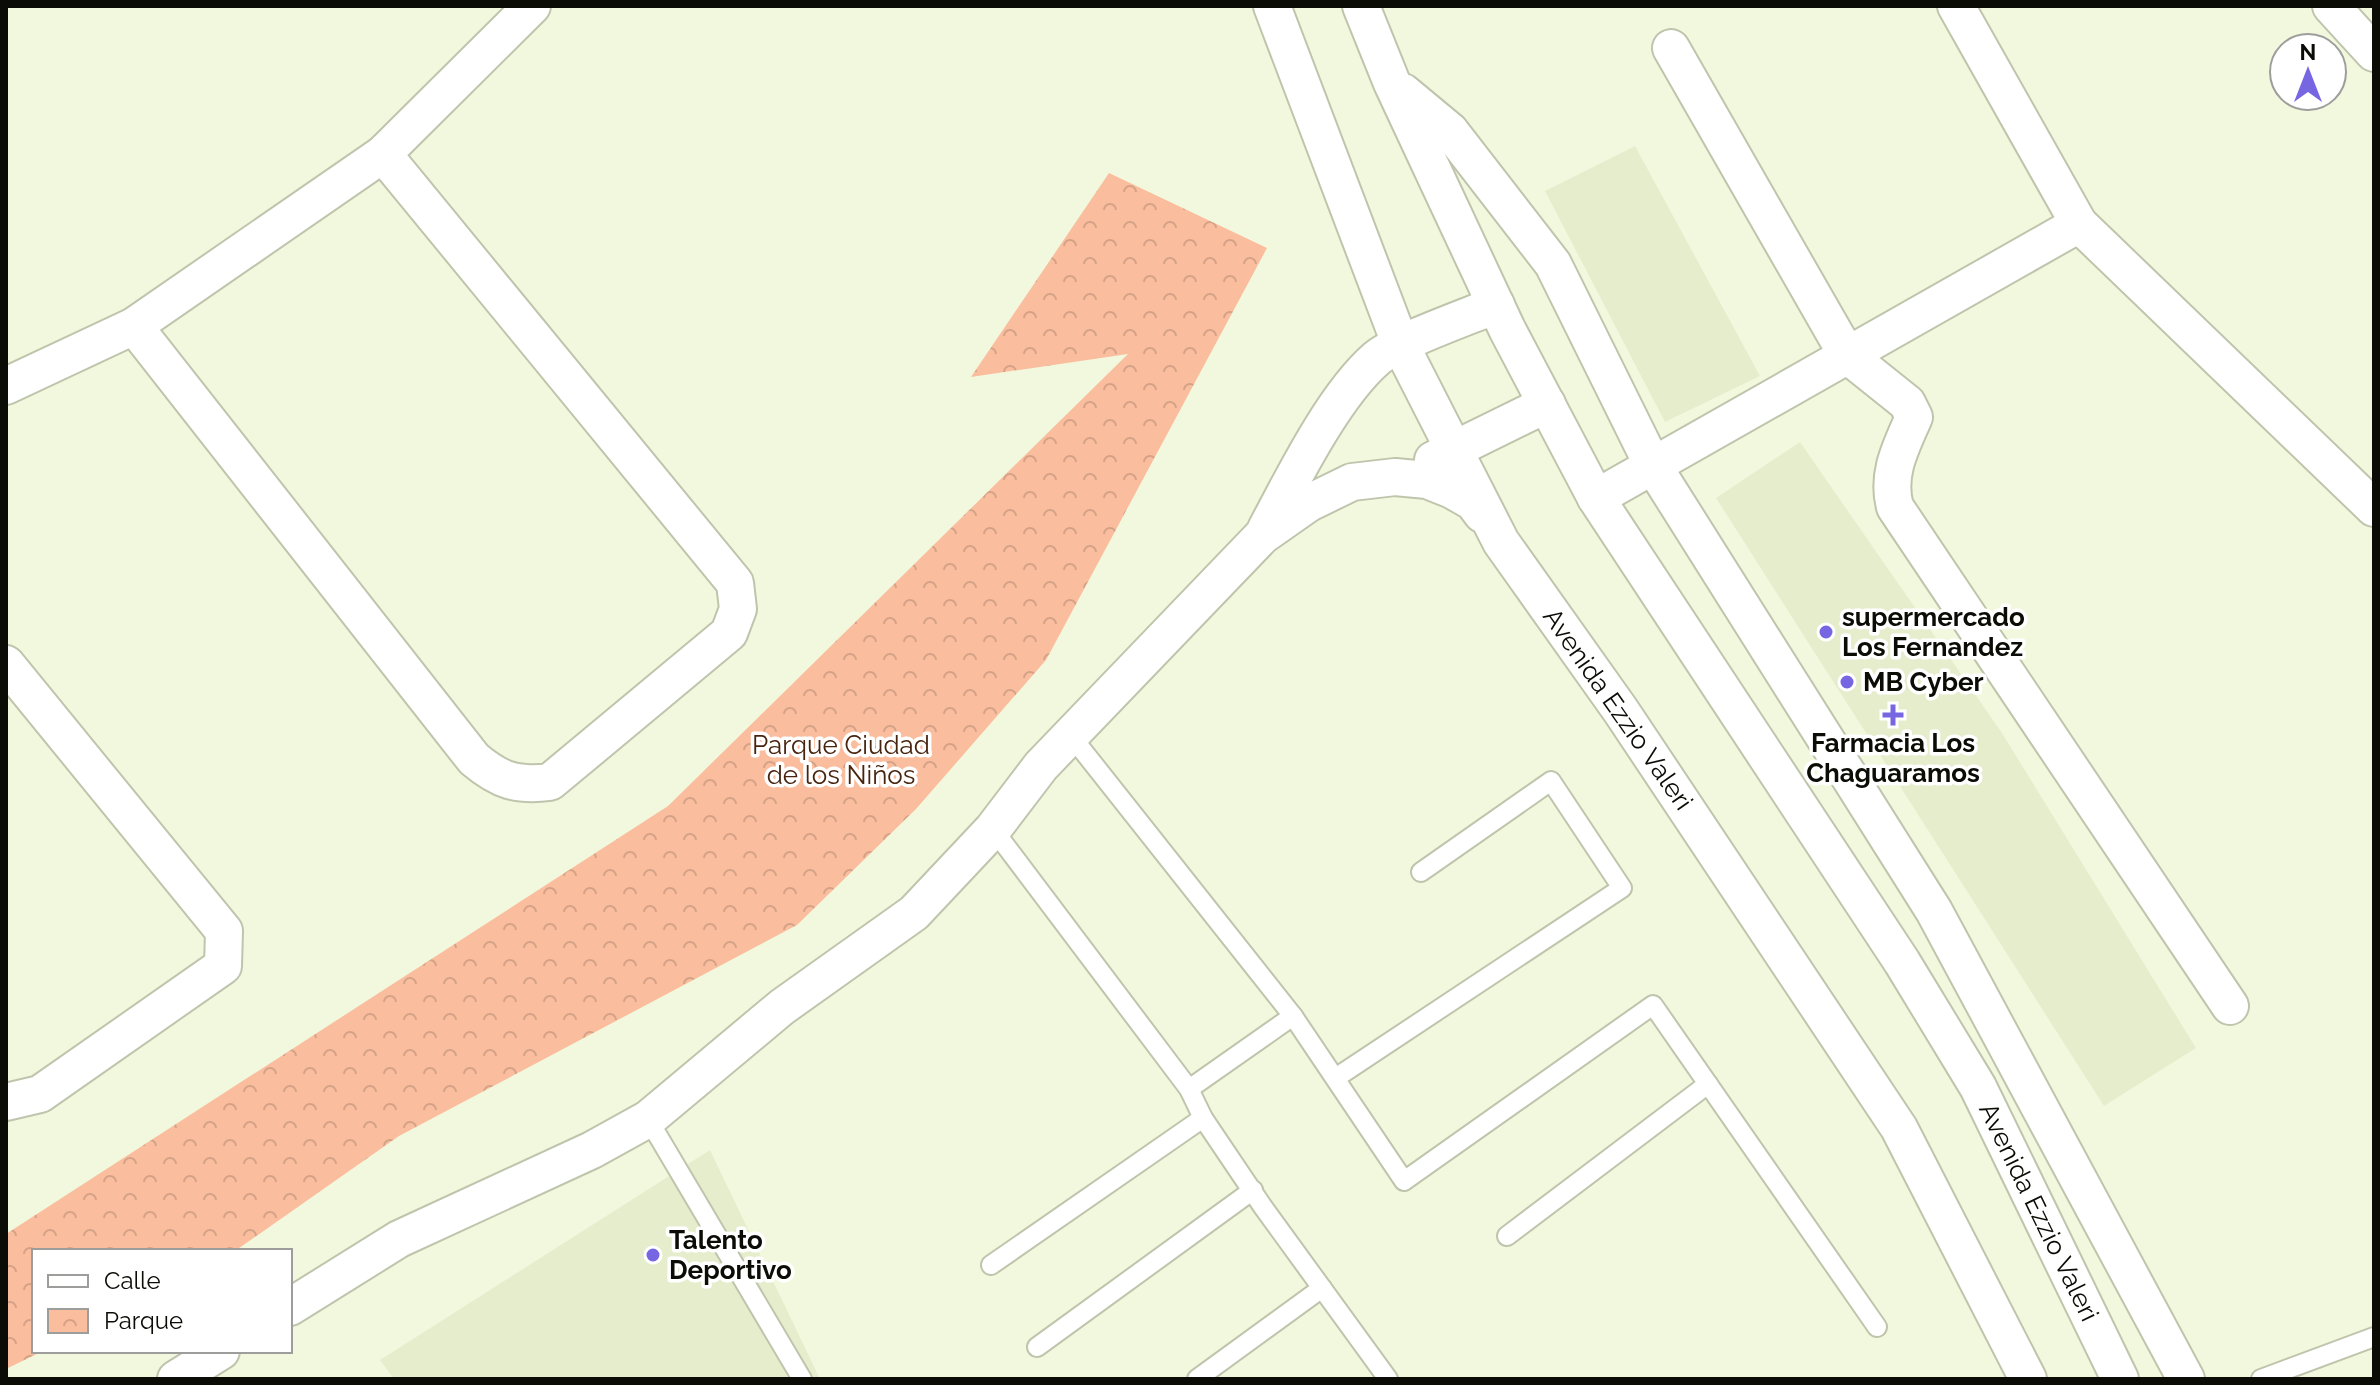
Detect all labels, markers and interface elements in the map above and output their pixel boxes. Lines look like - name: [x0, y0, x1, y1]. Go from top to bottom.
- north arrow: [2268, 32, 2348, 112]
- text: N: [2300, 39, 2316, 65]
- street label: Avenida Ezzio Valeri: [1537, 602, 1699, 816]
- place label: supermercado Los Fernandez: [1842, 602, 2025, 662]
- marker: supermercado Los Fernandez: [1817, 623, 1835, 641]
- place label: MB Cyber: [1863, 667, 1984, 697]
- marker: MB Cyber: [1838, 673, 1856, 691]
- marker: Farmacia Los Chaguaramos: [1884, 706, 1902, 724]
- place label: Farmacia Los Chaguaramos: [1806, 728, 1980, 788]
- park label: Parque Ciudad de los Niños: [752, 730, 930, 790]
- street label: Avenida Ezzio Valeri: [1973, 1098, 2105, 1326]
- place label: Talento Deportivo: [669, 1225, 792, 1285]
- marker: Talento Deportivo: [644, 1246, 662, 1264]
- legend: [32, 1249, 292, 1353]
- text: Calle: [104, 1266, 161, 1295]
- text: Parque: [104, 1306, 183, 1335]

